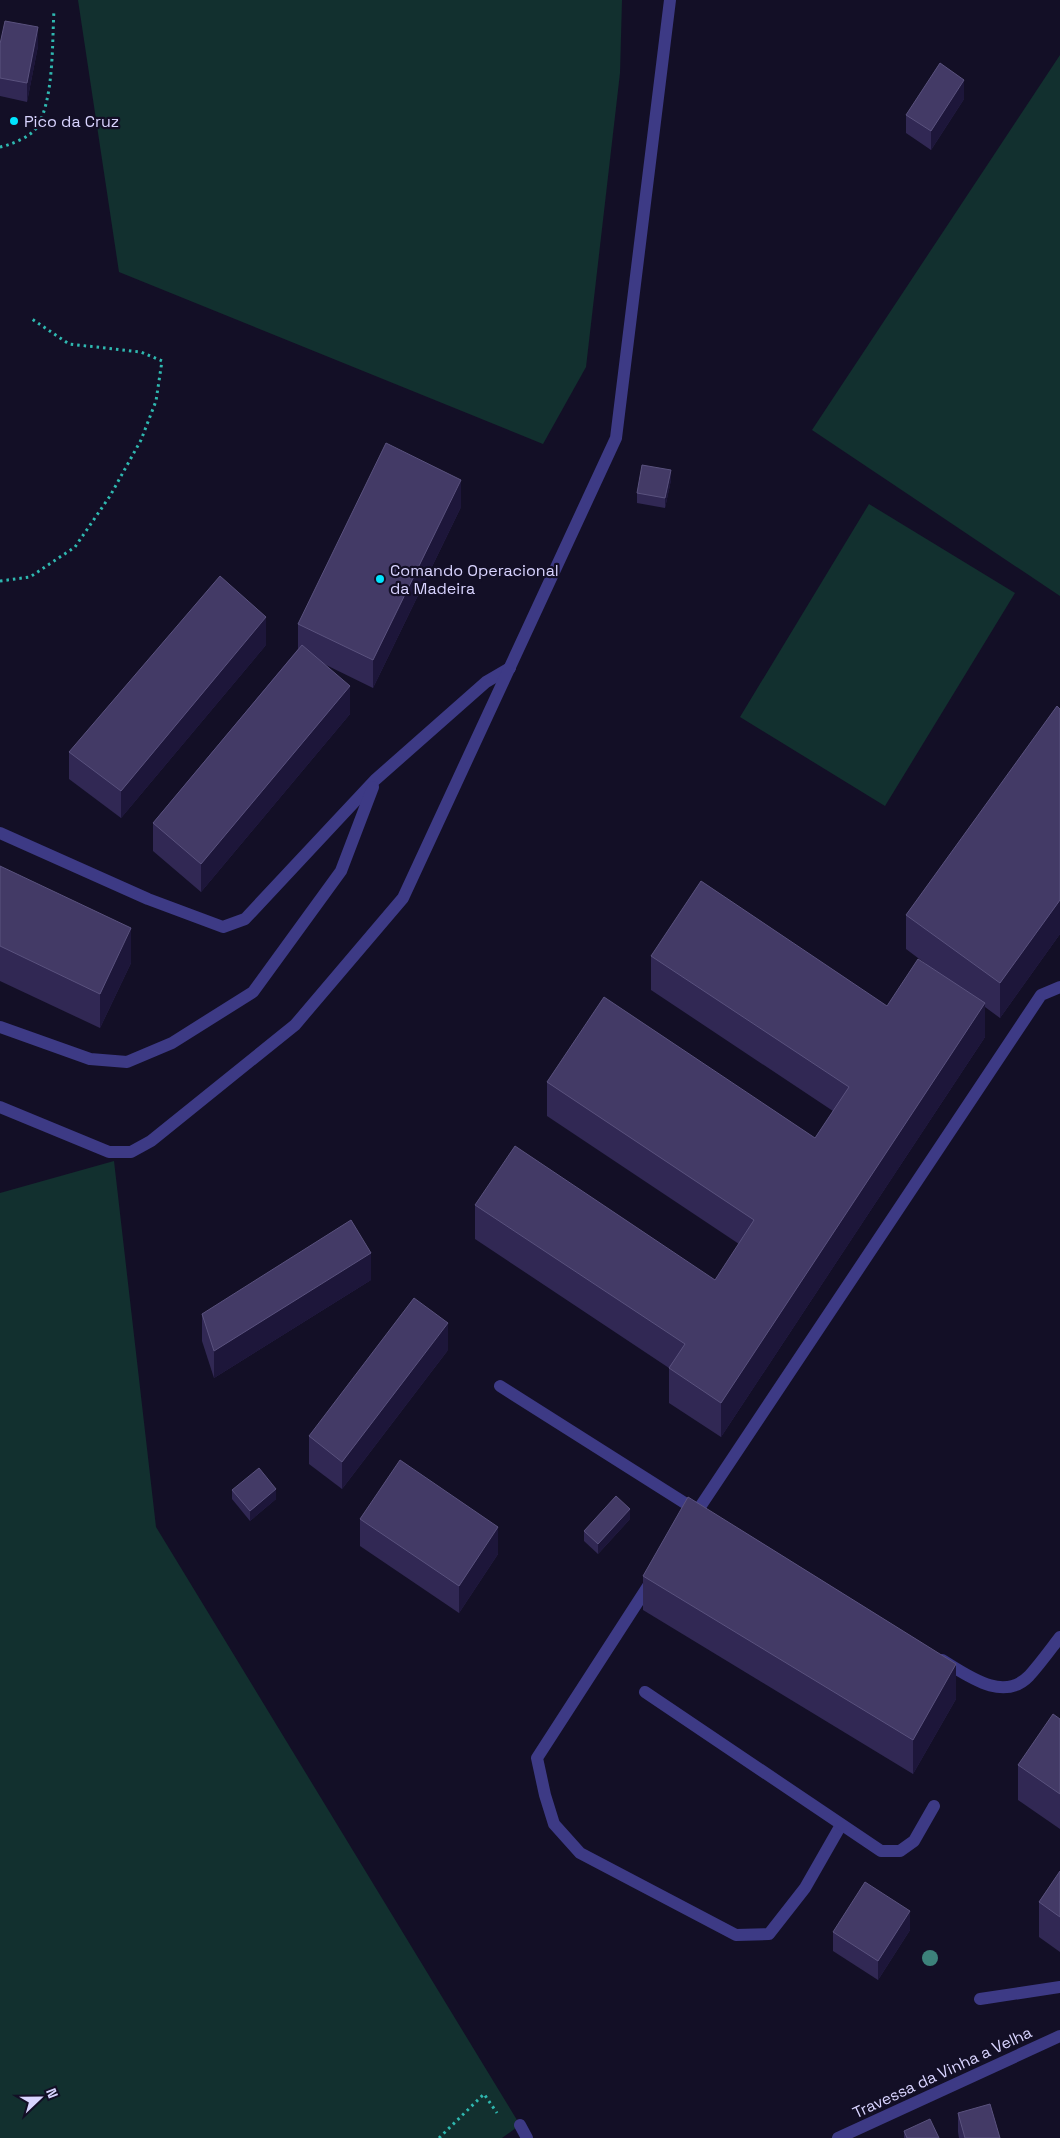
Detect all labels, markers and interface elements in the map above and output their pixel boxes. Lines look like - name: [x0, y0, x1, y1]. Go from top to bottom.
- place label: Pico da Cruz: [24, 111, 119, 132]
- marker: Pico da Cruz: [8, 115, 20, 127]
- place label: Comando Operacional da Madeira: [390, 560, 559, 599]
- marker: Comando Operacional da Madeira: [374, 573, 386, 585]
- street label: Travessa da Vinha a Velha: [849, 2022, 1035, 2123]
- north arrow: [15, 2073, 65, 2123]
- text: N: [42, 2085, 62, 2101]

